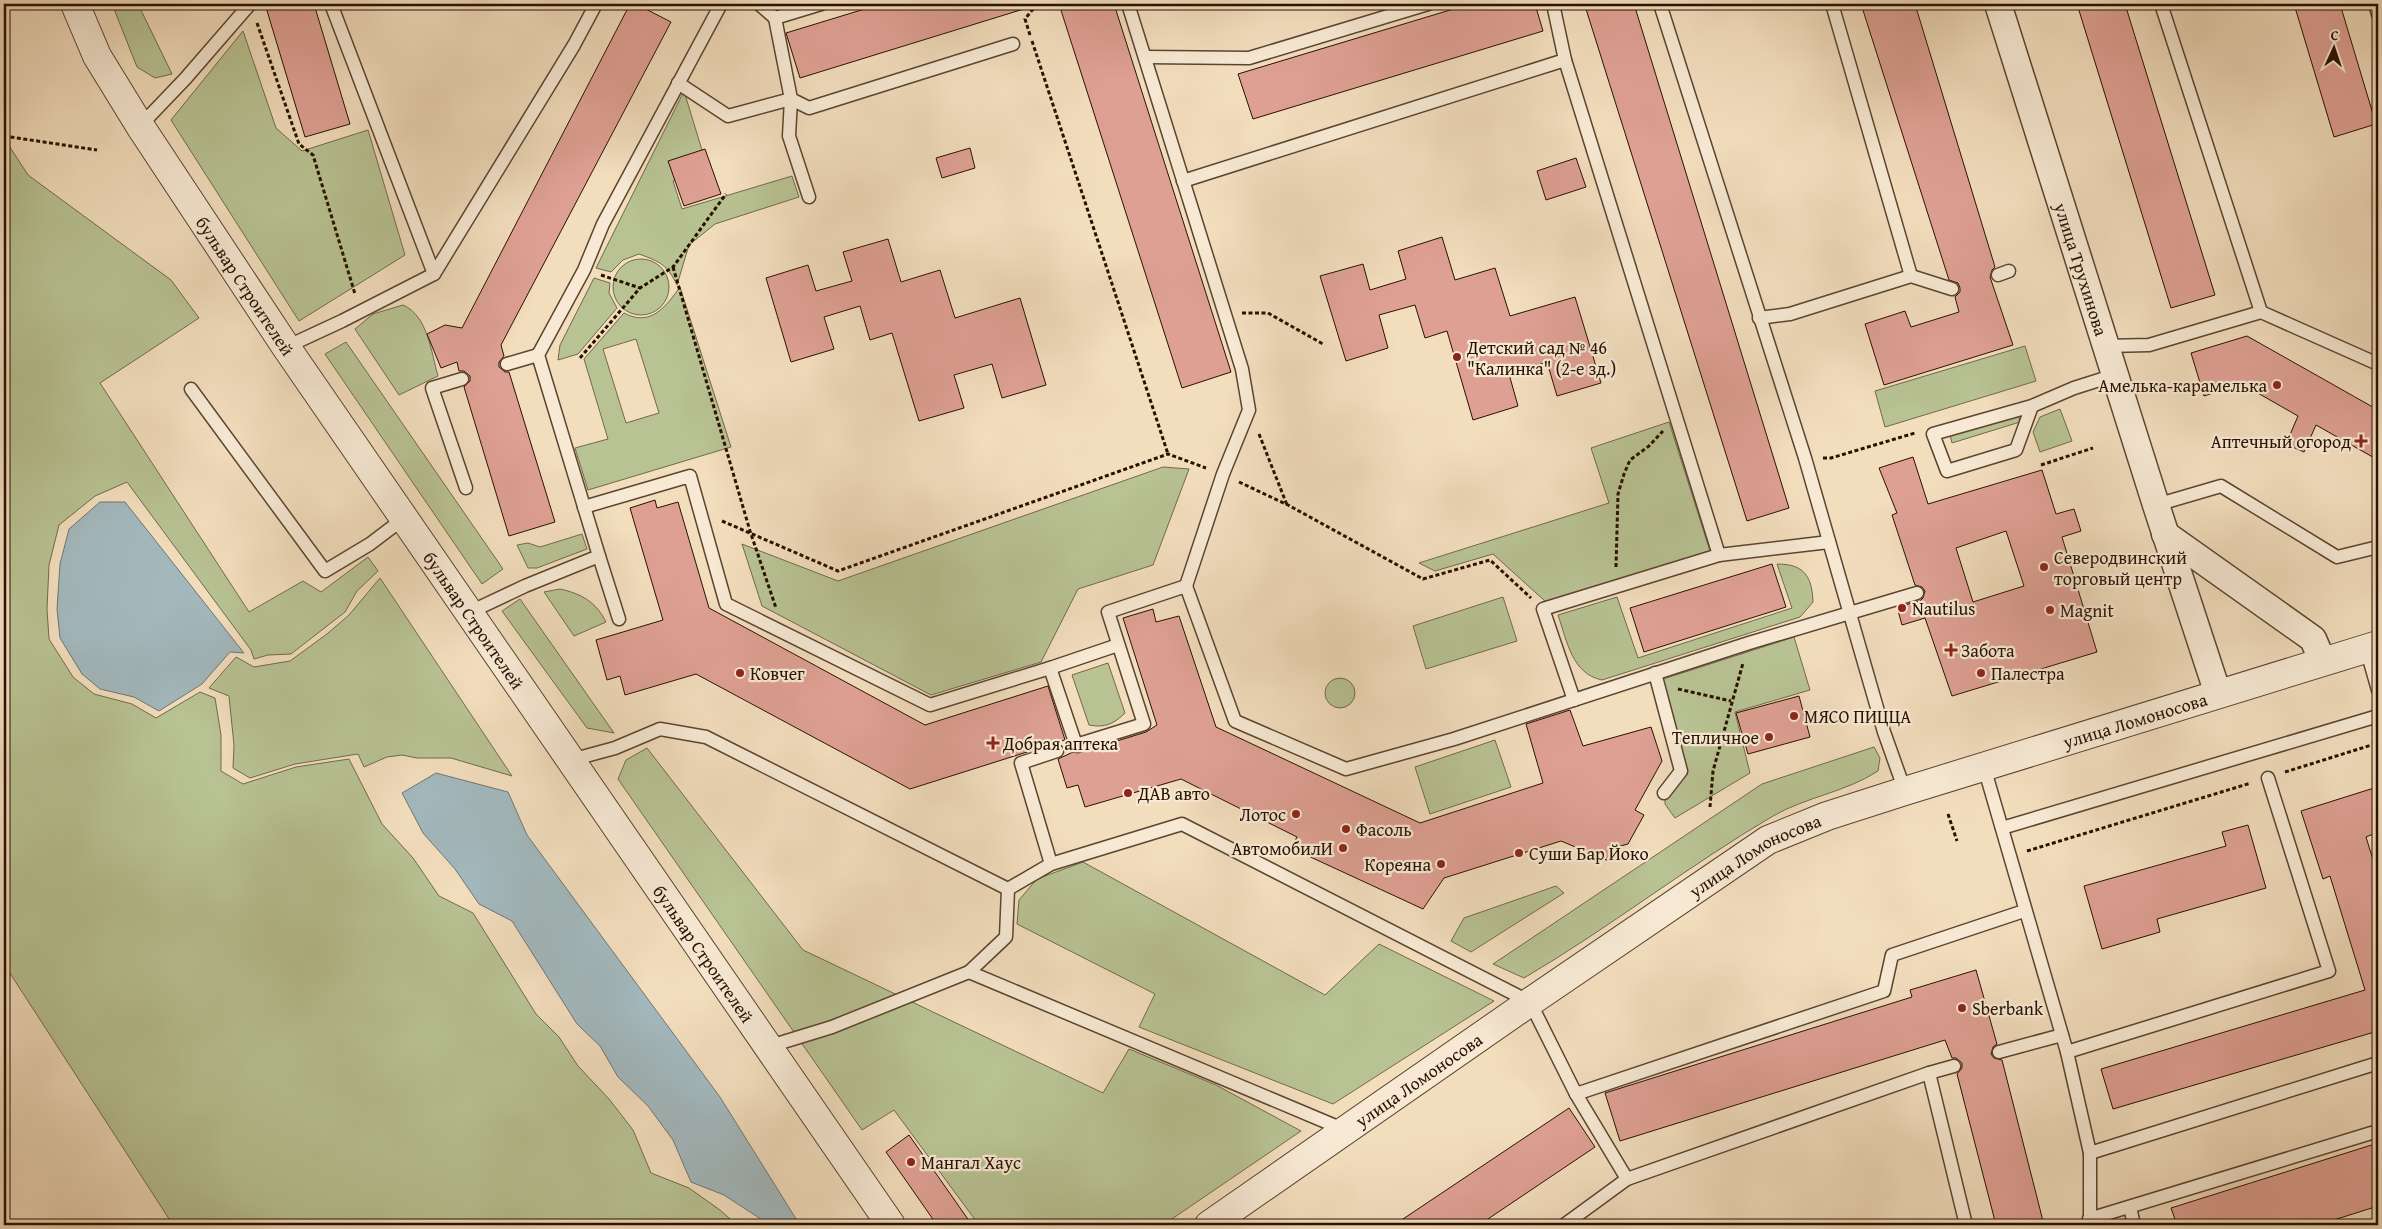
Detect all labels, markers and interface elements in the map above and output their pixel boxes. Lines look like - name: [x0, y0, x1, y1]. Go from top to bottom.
- north arrow: [2310, 22, 2360, 72]
- text: С: [2330, 25, 2339, 45]
- street label: улица Трухинова: [2048, 198, 2115, 340]
- street label: бульвар Строителей: [190, 211, 302, 361]
- place label: Детский сад № 46 "Калинка" (2-е зд.): [1466, 334, 1616, 382]
- marker: Детский сад № 46 "Калинка" (2-е зд.): [1451, 351, 1463, 363]
- place label: Амелька-карамелька: [2098, 372, 2267, 399]
- marker: Амелька-карамелька: [2271, 379, 2283, 391]
- place label: Аптечный огород: [2211, 428, 2351, 455]
- marker: Аптечный огород: [2355, 435, 2367, 447]
- place label: Северодвинский торговый центр: [2054, 544, 2187, 592]
- street label: бульвар Строителей: [417, 546, 531, 695]
- marker: Северодвинский торговый центр: [2038, 561, 2050, 573]
- place label: Nautilus: [1912, 595, 1975, 622]
- place label: Magnit: [2060, 597, 2114, 624]
- marker: Nautilus: [1896, 602, 1908, 614]
- marker: Magnit: [2044, 604, 2056, 616]
- place label: Забота: [1961, 637, 2015, 664]
- marker: Забота: [1945, 644, 1957, 656]
- place label: Ковчег: [750, 660, 805, 687]
- place label: Палестра: [1991, 660, 2065, 687]
- marker: Ковчег: [734, 667, 746, 679]
- marker: Палестра: [1975, 667, 1987, 679]
- street label: улица Ломоносова: [2059, 685, 2211, 755]
- place label: МЯСО ПИЦЦА: [1804, 703, 1911, 730]
- marker: МЯСО ПИЦЦА: [1788, 710, 1800, 722]
- place label: Тепличное: [1672, 724, 1759, 751]
- place label: Добрая аптека: [1002, 730, 1119, 757]
- marker: Тепличное: [1763, 731, 1775, 743]
- marker: Добрая аптека: [987, 737, 999, 749]
- place label: ДАВ авто: [1137, 780, 1210, 807]
- marker: ДАВ авто: [1122, 787, 1134, 799]
- place label: Лотос: [1240, 801, 1286, 828]
- street label: улица Ломоносова: [1682, 806, 1825, 904]
- marker: Лотос: [1290, 808, 1302, 820]
- place label: Фасоль: [1356, 816, 1412, 843]
- marker: Фасоль: [1340, 823, 1352, 835]
- place label: АвтомобилИ: [1231, 835, 1333, 862]
- place label: Суши Бар Йоко: [1529, 840, 1649, 867]
- marker: АвтомобилИ: [1337, 842, 1349, 854]
- marker: Суши Бар Йоко: [1513, 847, 1525, 859]
- place label: Кореяна: [1364, 851, 1431, 878]
- marker: Кореяна: [1435, 858, 1447, 870]
- street label: бульвар Строителей: [647, 879, 761, 1028]
- place label: Sberbank: [1972, 995, 2044, 1022]
- marker: Sberbank: [1956, 1002, 1968, 1014]
- street label: улица Ломоносова: [1349, 1026, 1488, 1134]
- place label: Мангал Хаус: [921, 1149, 1021, 1176]
- marker: Мангал Хаус: [905, 1156, 917, 1168]

